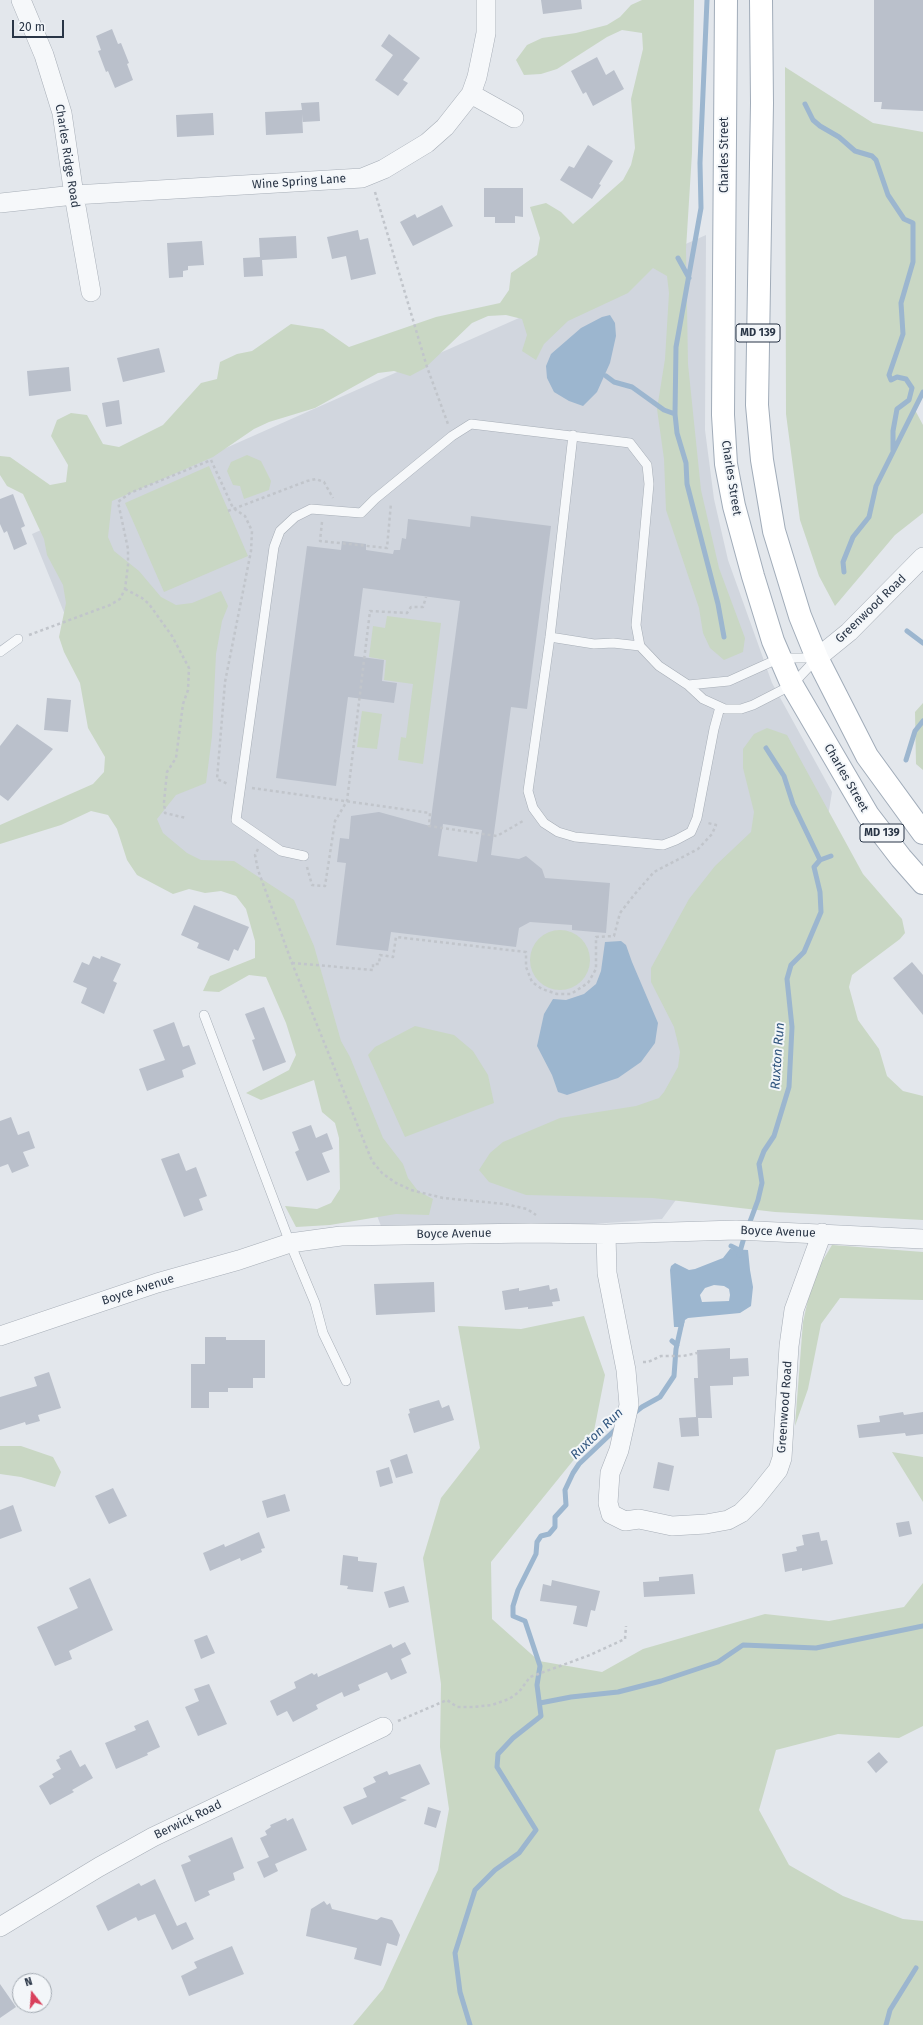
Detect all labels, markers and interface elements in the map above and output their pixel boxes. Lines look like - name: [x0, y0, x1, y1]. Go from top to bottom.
- scale bar: [14, 12, 66, 38]
- text: 20 m: [19, 20, 45, 34]
- street label: Charles Ridge Road: [52, 103, 82, 209]
- street label: Charles Street: [718, 117, 732, 193]
- street label: Wine Spring Lane: [252, 172, 346, 192]
- road number: MD 139: [736, 324, 780, 342]
- street label: Charles Street: [718, 439, 744, 517]
- street label: Greenwood Road: [833, 572, 909, 646]
- street label: Charles Street: [821, 741, 871, 815]
- road number: MD 139: [860, 824, 904, 842]
- water label: Ruxton Run: [768, 1022, 788, 1090]
- street label: Boyce Avenue: [740, 1223, 816, 1241]
- street label: Boyce Avenue: [416, 1226, 492, 1242]
- street label: Boyce Avenue: [100, 1272, 176, 1308]
- street label: Greenwood Road: [775, 1360, 795, 1454]
- water label: Ruxton Run: [567, 1405, 627, 1463]
- street label: Berwick Road: [152, 1797, 224, 1843]
- north arrow: [12, 1973, 52, 2013]
- text: N: [23, 1975, 34, 1989]

